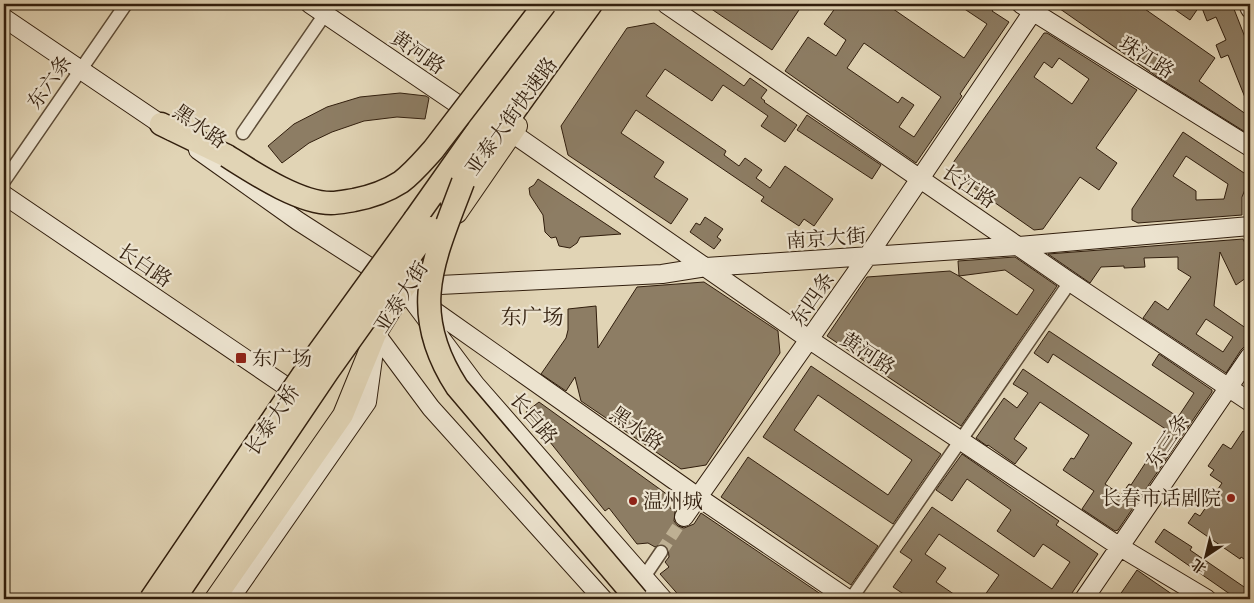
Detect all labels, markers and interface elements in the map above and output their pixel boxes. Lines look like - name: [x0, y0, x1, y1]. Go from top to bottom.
- street label: 黄河路: [386, 25, 450, 79]
- street label: 珠江路: [1115, 31, 1179, 83]
- street label: 东六条: [22, 51, 76, 113]
- street label: 亚泰大街快速路: [460, 52, 562, 180]
- street label: 黑水路: [169, 99, 231, 153]
- street label: 长江路: [937, 159, 1001, 213]
- street label: 南京大街: [785, 223, 867, 253]
- street label: 长白路: [113, 238, 177, 292]
- street label: 亚泰大街: [369, 257, 433, 337]
- street label: 东四条: [785, 268, 839, 330]
- district label: 东广场: [501, 304, 564, 330]
- street label: 黄河路: [836, 327, 900, 379]
- place label: 东广场: [252, 346, 312, 370]
- marker: 东广场: [234, 351, 248, 365]
- street label: 长泰大桥: [240, 380, 304, 460]
- street label: 长白路: [505, 387, 563, 449]
- street label: 黑水路: [606, 401, 668, 455]
- street label: 东三条: [1140, 409, 1194, 473]
- place label: 长春市话剧院: [1101, 486, 1221, 510]
- place label: 温州城: [643, 489, 703, 513]
- marker: 长春市话剧院: [1225, 492, 1237, 504]
- marker: 温州城: [627, 495, 639, 507]
- north arrow: [1182, 530, 1232, 580]
- text: 北: [1188, 555, 1209, 577]

